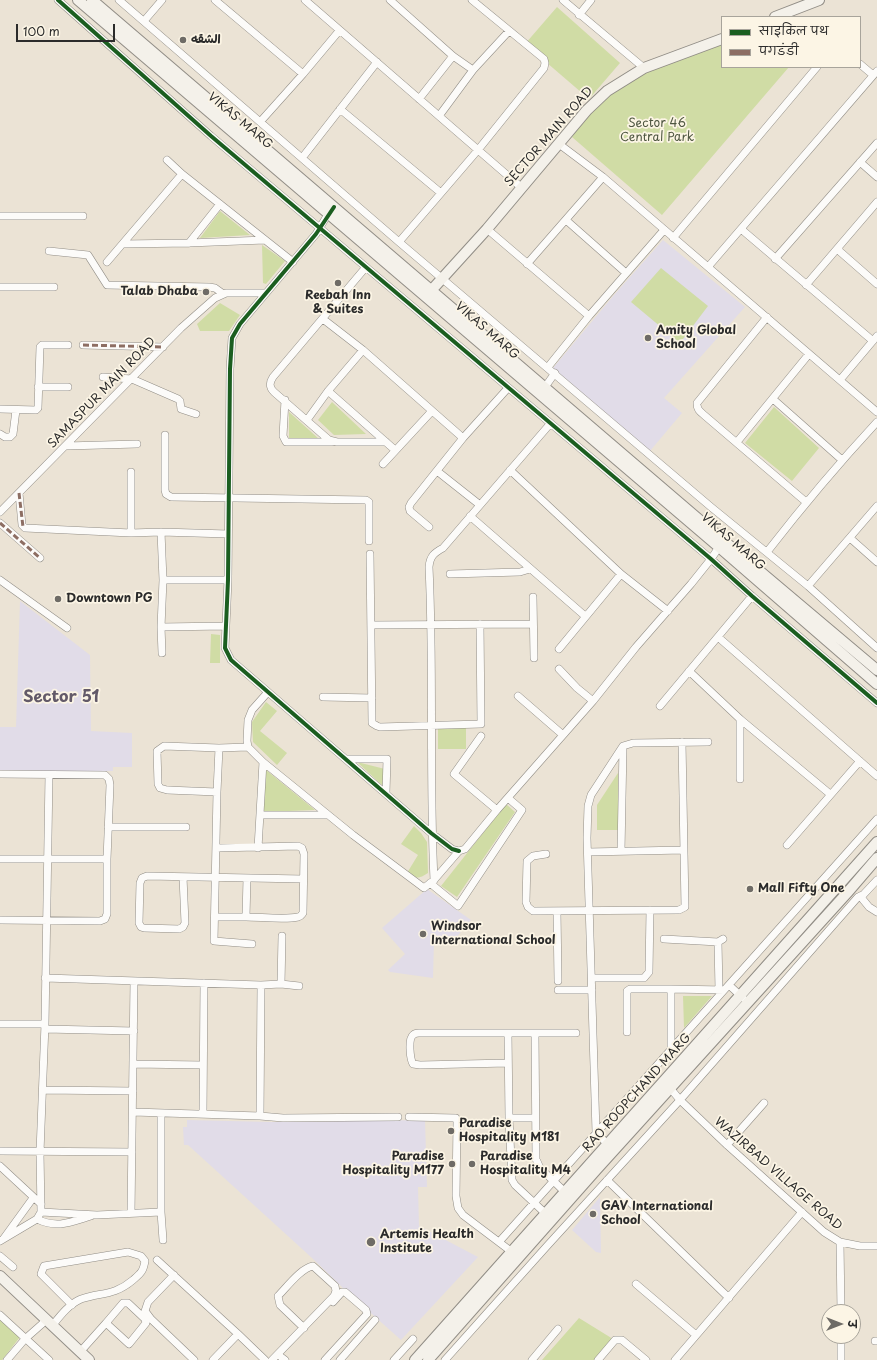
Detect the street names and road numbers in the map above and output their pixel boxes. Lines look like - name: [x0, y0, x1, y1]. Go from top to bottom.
- street label: SECTOR MAIN ROAD: [502, 84, 596, 190]
- street label: VIKAS MARG: [205, 90, 275, 152]
- street label: VIKAS MARG: [452, 299, 522, 363]
- street label: SAMASPUR MAIN ROAD: [45, 335, 159, 451]
- street label: VIKAS MARG: [698, 510, 768, 574]
- street label: RAO ROOPCHAND MARG: [580, 1031, 694, 1155]
- street label: WAZIRBAD VILLAGE ROAD: [711, 1115, 845, 1233]

